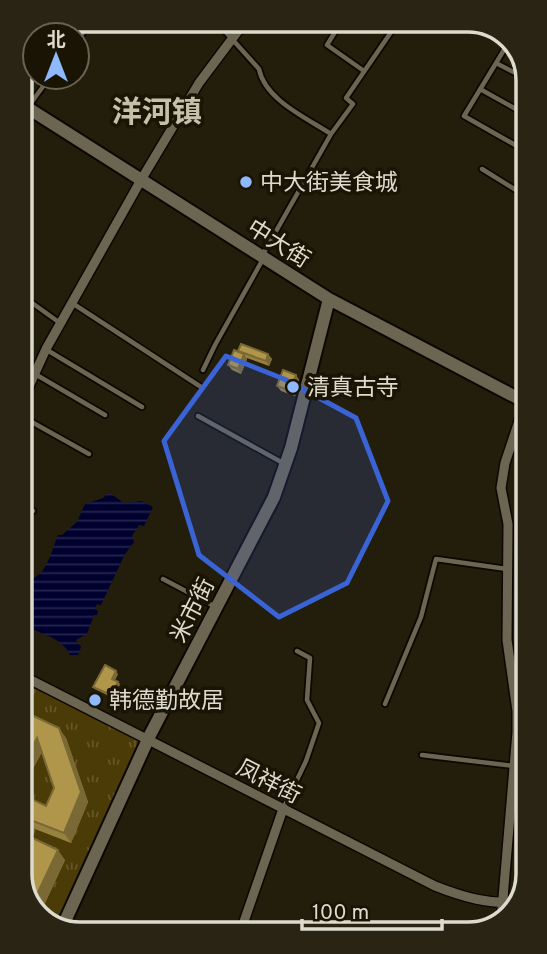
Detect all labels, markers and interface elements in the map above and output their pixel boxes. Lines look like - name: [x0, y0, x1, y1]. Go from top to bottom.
- north arrow: [21, 21, 91, 91]
- text: 北: [46, 29, 66, 53]
- district label: 洋河镇: [112, 96, 202, 133]
- place label: 中大街美食城: [260, 170, 398, 199]
- marker: 中大街美食城: [238, 174, 254, 190]
- street label: 中大街: [241, 215, 315, 276]
- place label: 清真古寺: [307, 375, 399, 404]
- marker: 清真古寺: [285, 379, 301, 395]
- street label: 米市街: [166, 574, 223, 648]
- place label: 韩德勤故居: [109, 688, 224, 717]
- marker: 韩德勤故居: [87, 692, 103, 708]
- street label: 凤祥街: [231, 755, 305, 812]
- scale bar: [302, 888, 442, 932]
- text: 100 m: [312, 900, 369, 927]

